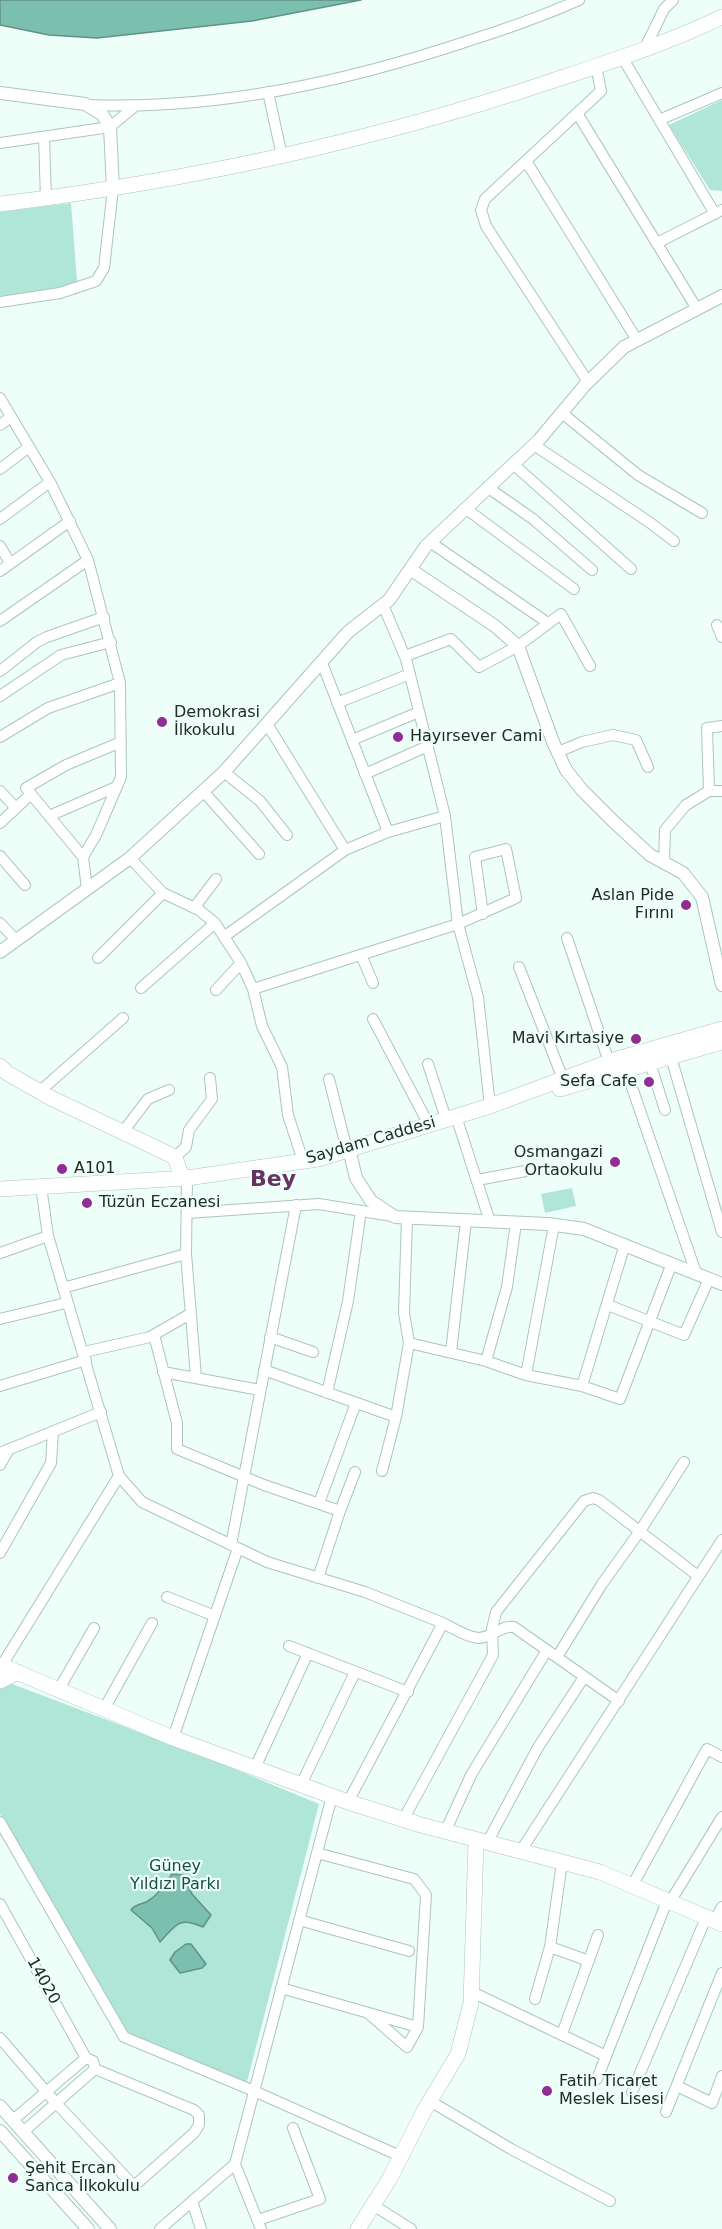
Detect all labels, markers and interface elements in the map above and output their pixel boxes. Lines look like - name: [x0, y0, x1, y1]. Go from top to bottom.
- place label: Demokrasi İlkokulu: [174, 703, 260, 741]
- marker: Demokrasi İlkokulu: [155, 715, 169, 729]
- place label: Hayırsever Cami: [410, 727, 542, 747]
- marker: Hayırsever Cami: [391, 730, 405, 744]
- place label: Aslan Pide Fırını: [592, 886, 674, 924]
- marker: Aslan Pide Fırını: [679, 898, 693, 912]
- place label: Mavi Kırtasiye: [512, 1029, 624, 1049]
- marker: Mavi Kırtasiye: [629, 1032, 643, 1046]
- place label: Sefa Cafe: [560, 1072, 637, 1092]
- marker: Sefa Cafe: [642, 1075, 656, 1089]
- street label: Saydam Caddesi: [304, 1113, 438, 1169]
- place label: Osmangazi Ortaokulu: [514, 1143, 603, 1181]
- marker: Osmangazi Ortaokulu: [608, 1155, 622, 1169]
- place label: A101: [74, 1159, 115, 1179]
- marker: A101: [55, 1162, 69, 1176]
- district label: Bey: [250, 1167, 296, 1193]
- place label: Tüzün Eczanesi: [99, 1193, 220, 1213]
- marker: Tüzün Eczanesi: [80, 1196, 94, 1210]
- park label: Güney Yıldızı Parkı: [130, 1857, 220, 1895]
- street label: 14020: [22, 1954, 64, 2008]
- place label: Fatih Ticaret Meslek Lisesi: [559, 2072, 664, 2110]
- marker: Fatih Ticaret Meslek Lisesi: [540, 2084, 554, 2098]
- place label: Şehit Ercan Sanca İlkokulu: [25, 2159, 140, 2197]
- marker: Şehit Ercan Sanca İlkokulu: [6, 2171, 20, 2185]

